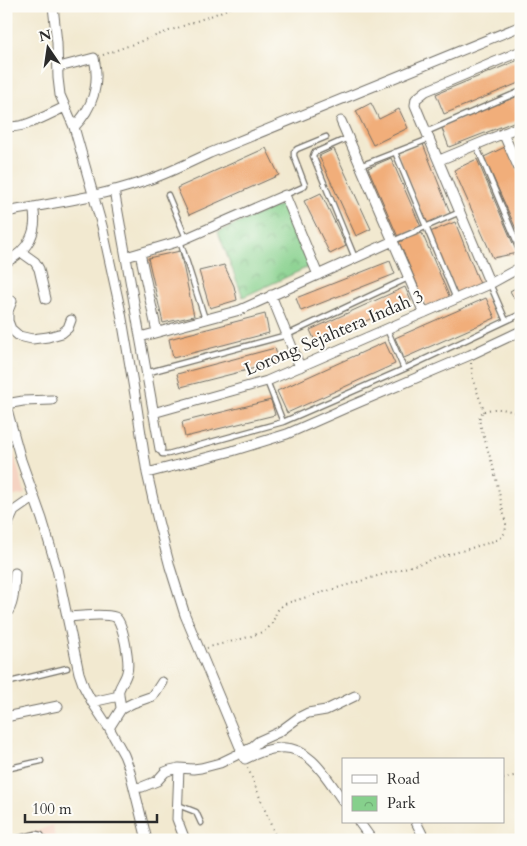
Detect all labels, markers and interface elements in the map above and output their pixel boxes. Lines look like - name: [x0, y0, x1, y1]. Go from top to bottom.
- north arrow: [22, 22, 72, 72]
- text: N: [37, 25, 53, 46]
- street label: Lorong Sejahtera Indah 3: [240, 284, 428, 382]
- legend: [342, 758, 504, 824]
- text: Road: [387, 769, 420, 789]
- scale bar: [25, 791, 158, 823]
- text: Park: [387, 793, 416, 813]
- text: 100 m: [32, 799, 72, 819]

